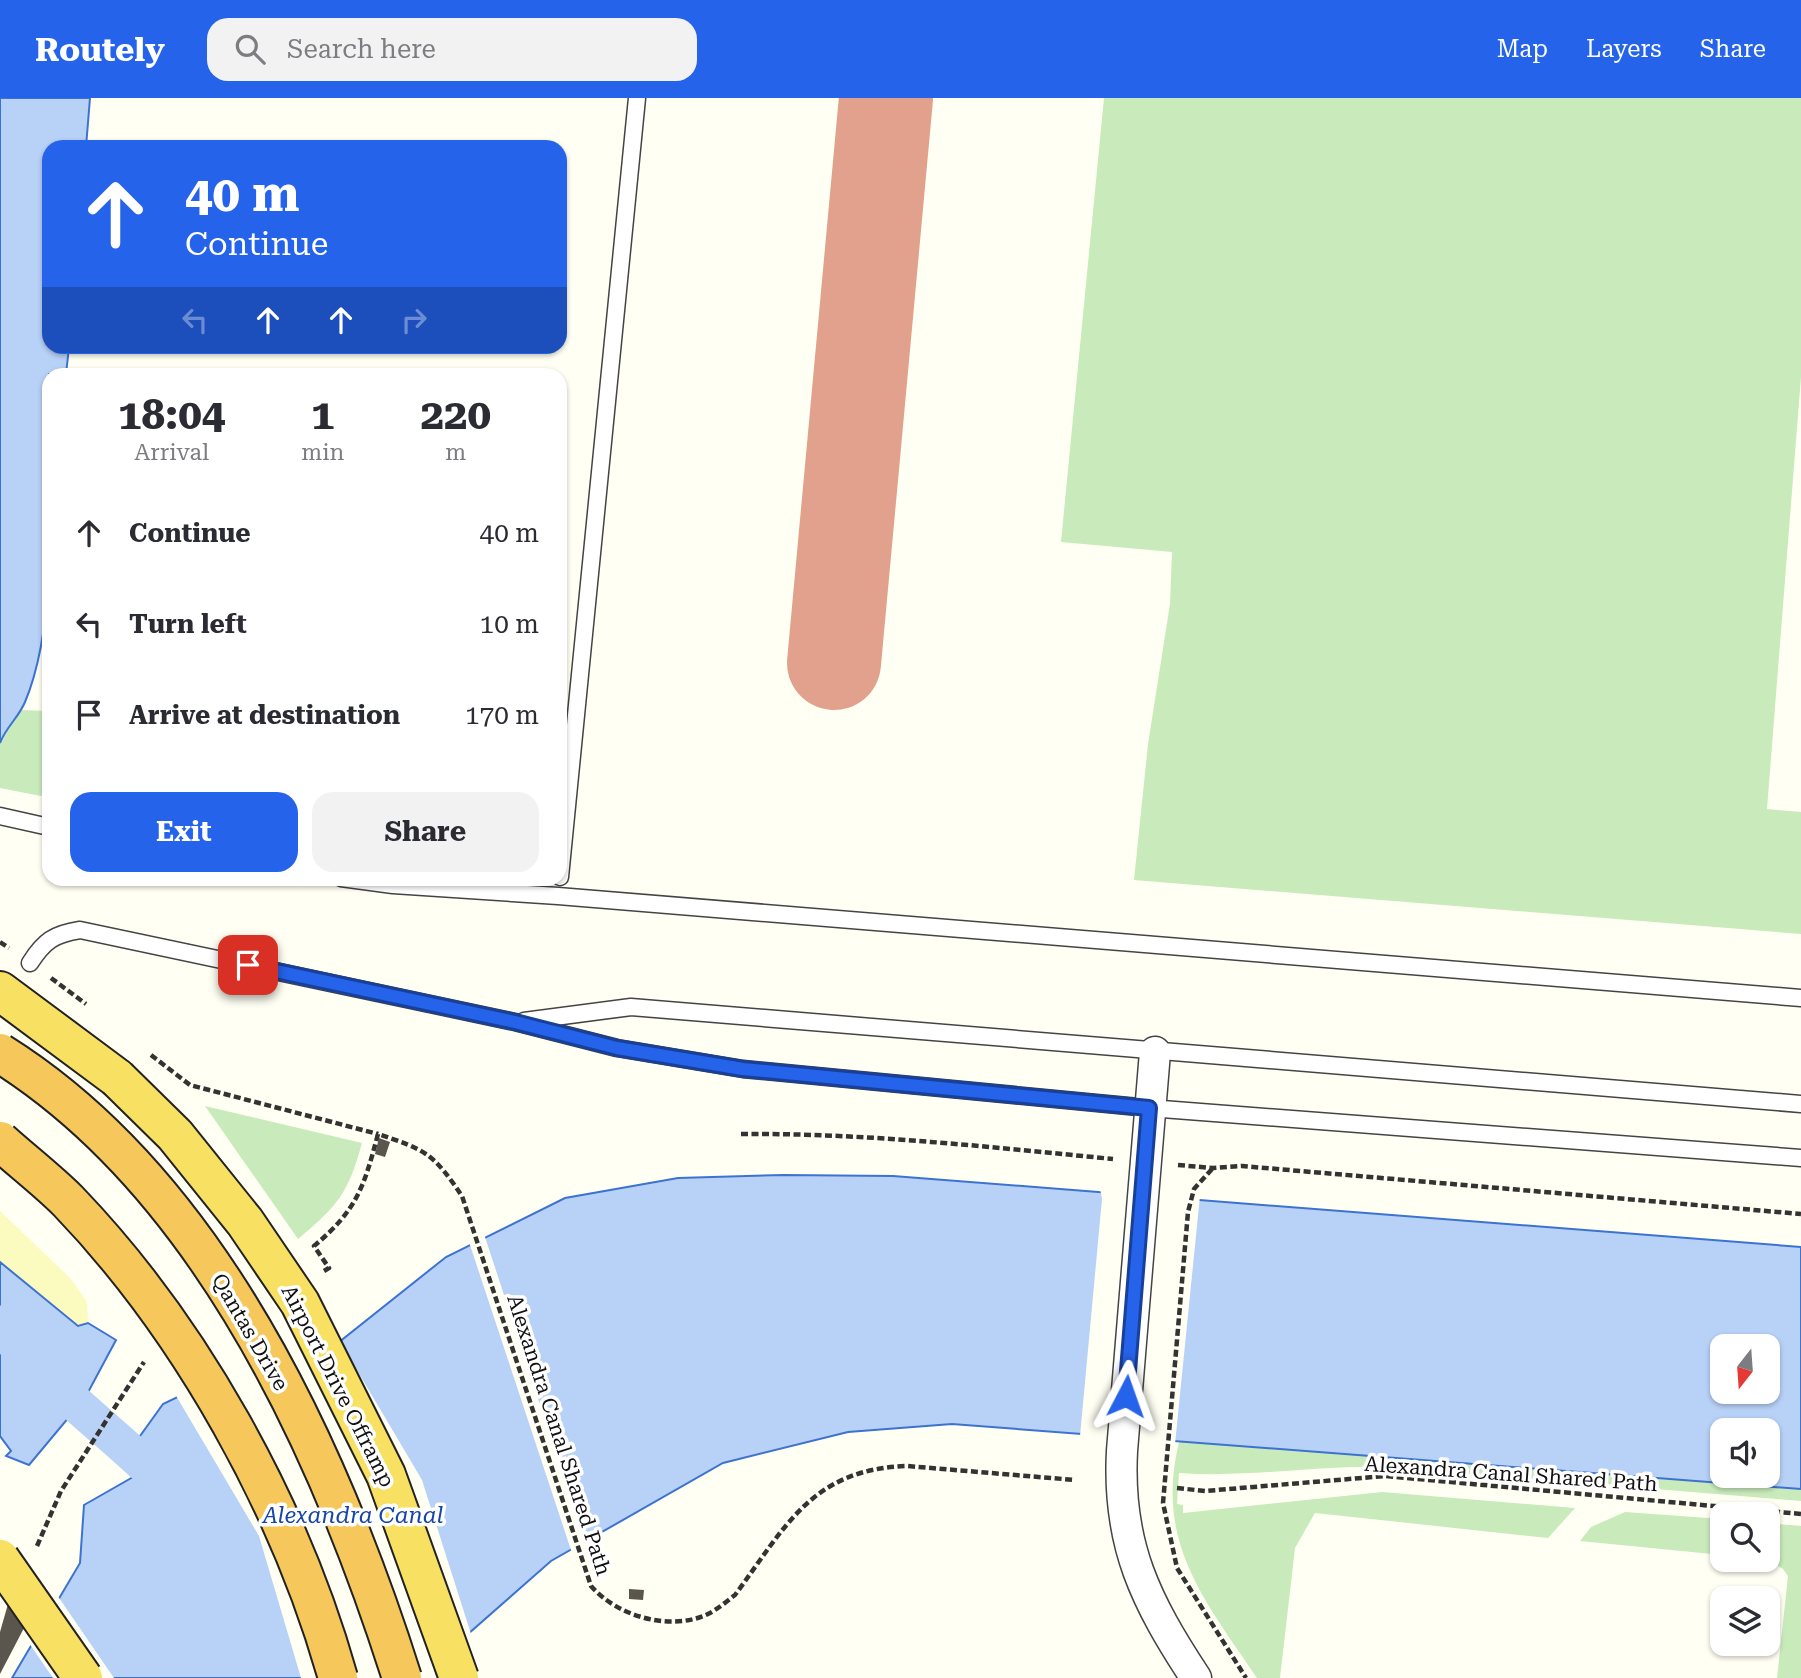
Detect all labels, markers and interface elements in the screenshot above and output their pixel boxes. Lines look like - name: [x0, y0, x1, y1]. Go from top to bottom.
- search box: [207, 18, 697, 81]
- text: Routely: [35, 30, 165, 69]
- icon: search: [231, 30, 269, 68]
- text: Search here: [287, 34, 436, 64]
- text: Map: [1497, 35, 1548, 63]
- text: Layers: [1586, 35, 1662, 63]
- text: Share: [1700, 35, 1766, 63]
- text: 40 m: [185, 166, 300, 223]
- icon: ahead: [70, 168, 161, 259]
- text: Continue: [185, 225, 328, 263]
- icon: left: [176, 301, 214, 339]
- icon: ahead: [249, 301, 287, 339]
- icon: ahead: [322, 301, 360, 339]
- icon: right: [395, 301, 433, 339]
- text: 18:04: [118, 390, 225, 439]
- text: 1: [311, 390, 335, 439]
- text: 220: [420, 390, 491, 439]
- text: Arrival: [134, 439, 209, 466]
- text: min: [301, 439, 344, 466]
- text: m: [445, 439, 466, 466]
- icon: ahead: [70, 514, 108, 552]
- text: Continue: [129, 518, 251, 548]
- text: 40 m: [480, 518, 539, 548]
- icon: left: [70, 605, 108, 643]
- text: Turn left: [129, 609, 247, 639]
- text: 10 m: [480, 609, 539, 639]
- icon: arrive: [70, 696, 108, 734]
- text: Arrive at destination: [129, 700, 400, 730]
- text: 170 m: [465, 700, 539, 730]
- button: Exit: [70, 792, 298, 872]
- button: Share: [312, 792, 539, 872]
- pin: [218, 935, 278, 995]
- icon: arrive: [229, 946, 267, 984]
- street label: Qantas Drive: [207, 1269, 293, 1395]
- street label: Airport Drive Offramp: [277, 1281, 399, 1491]
- street label: Alexandra Canal Shared Path: [502, 1292, 616, 1579]
- north arrow: [1710, 1334, 1780, 1404]
- map controls: [1710, 1334, 1780, 1656]
- position arrow: [1089, 1359, 1163, 1433]
- button: sound: [1710, 1418, 1780, 1488]
- street label: Alexandra Canal Shared Path: [1364, 1452, 1659, 1496]
- water label: Alexandra Canal: [261, 1502, 443, 1529]
- button: search: [1710, 1502, 1780, 1572]
- button: layers: [1710, 1586, 1780, 1656]

